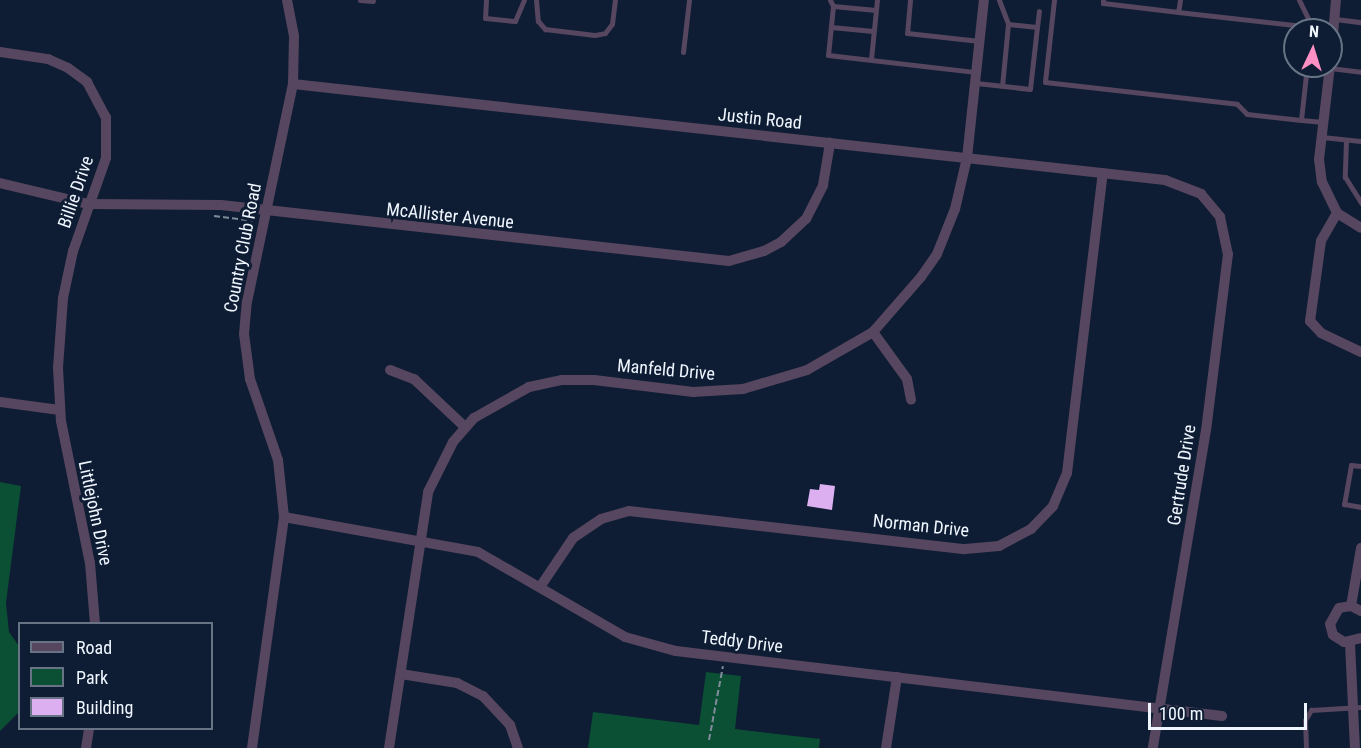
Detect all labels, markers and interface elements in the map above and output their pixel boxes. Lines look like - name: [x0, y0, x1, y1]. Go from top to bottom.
- north arrow: [1283, 18, 1343, 78]
- text: N: [1309, 22, 1320, 41]
- street label: Justin Road: [717, 104, 803, 134]
- street label: Billie Drive: [54, 153, 98, 231]
- street label: Country Club Road: [220, 181, 266, 315]
- street label: McAllister Avenue: [385, 199, 515, 233]
- street label: Manfeld Drive: [616, 355, 716, 385]
- street label: Gertrude Drive: [1163, 423, 1201, 527]
- street label: Littlejohn Drive: [73, 459, 117, 567]
- street label: Norman Drive: [872, 510, 970, 542]
- legend: [18, 622, 213, 730]
- street label: Teddy Drive: [700, 626, 784, 658]
- text: Road: [76, 637, 112, 658]
- text: Park: [76, 667, 108, 688]
- scale bar: [1151, 691, 1310, 729]
- text: Building: [76, 697, 133, 718]
- text: 100 m: [1159, 703, 1203, 724]

